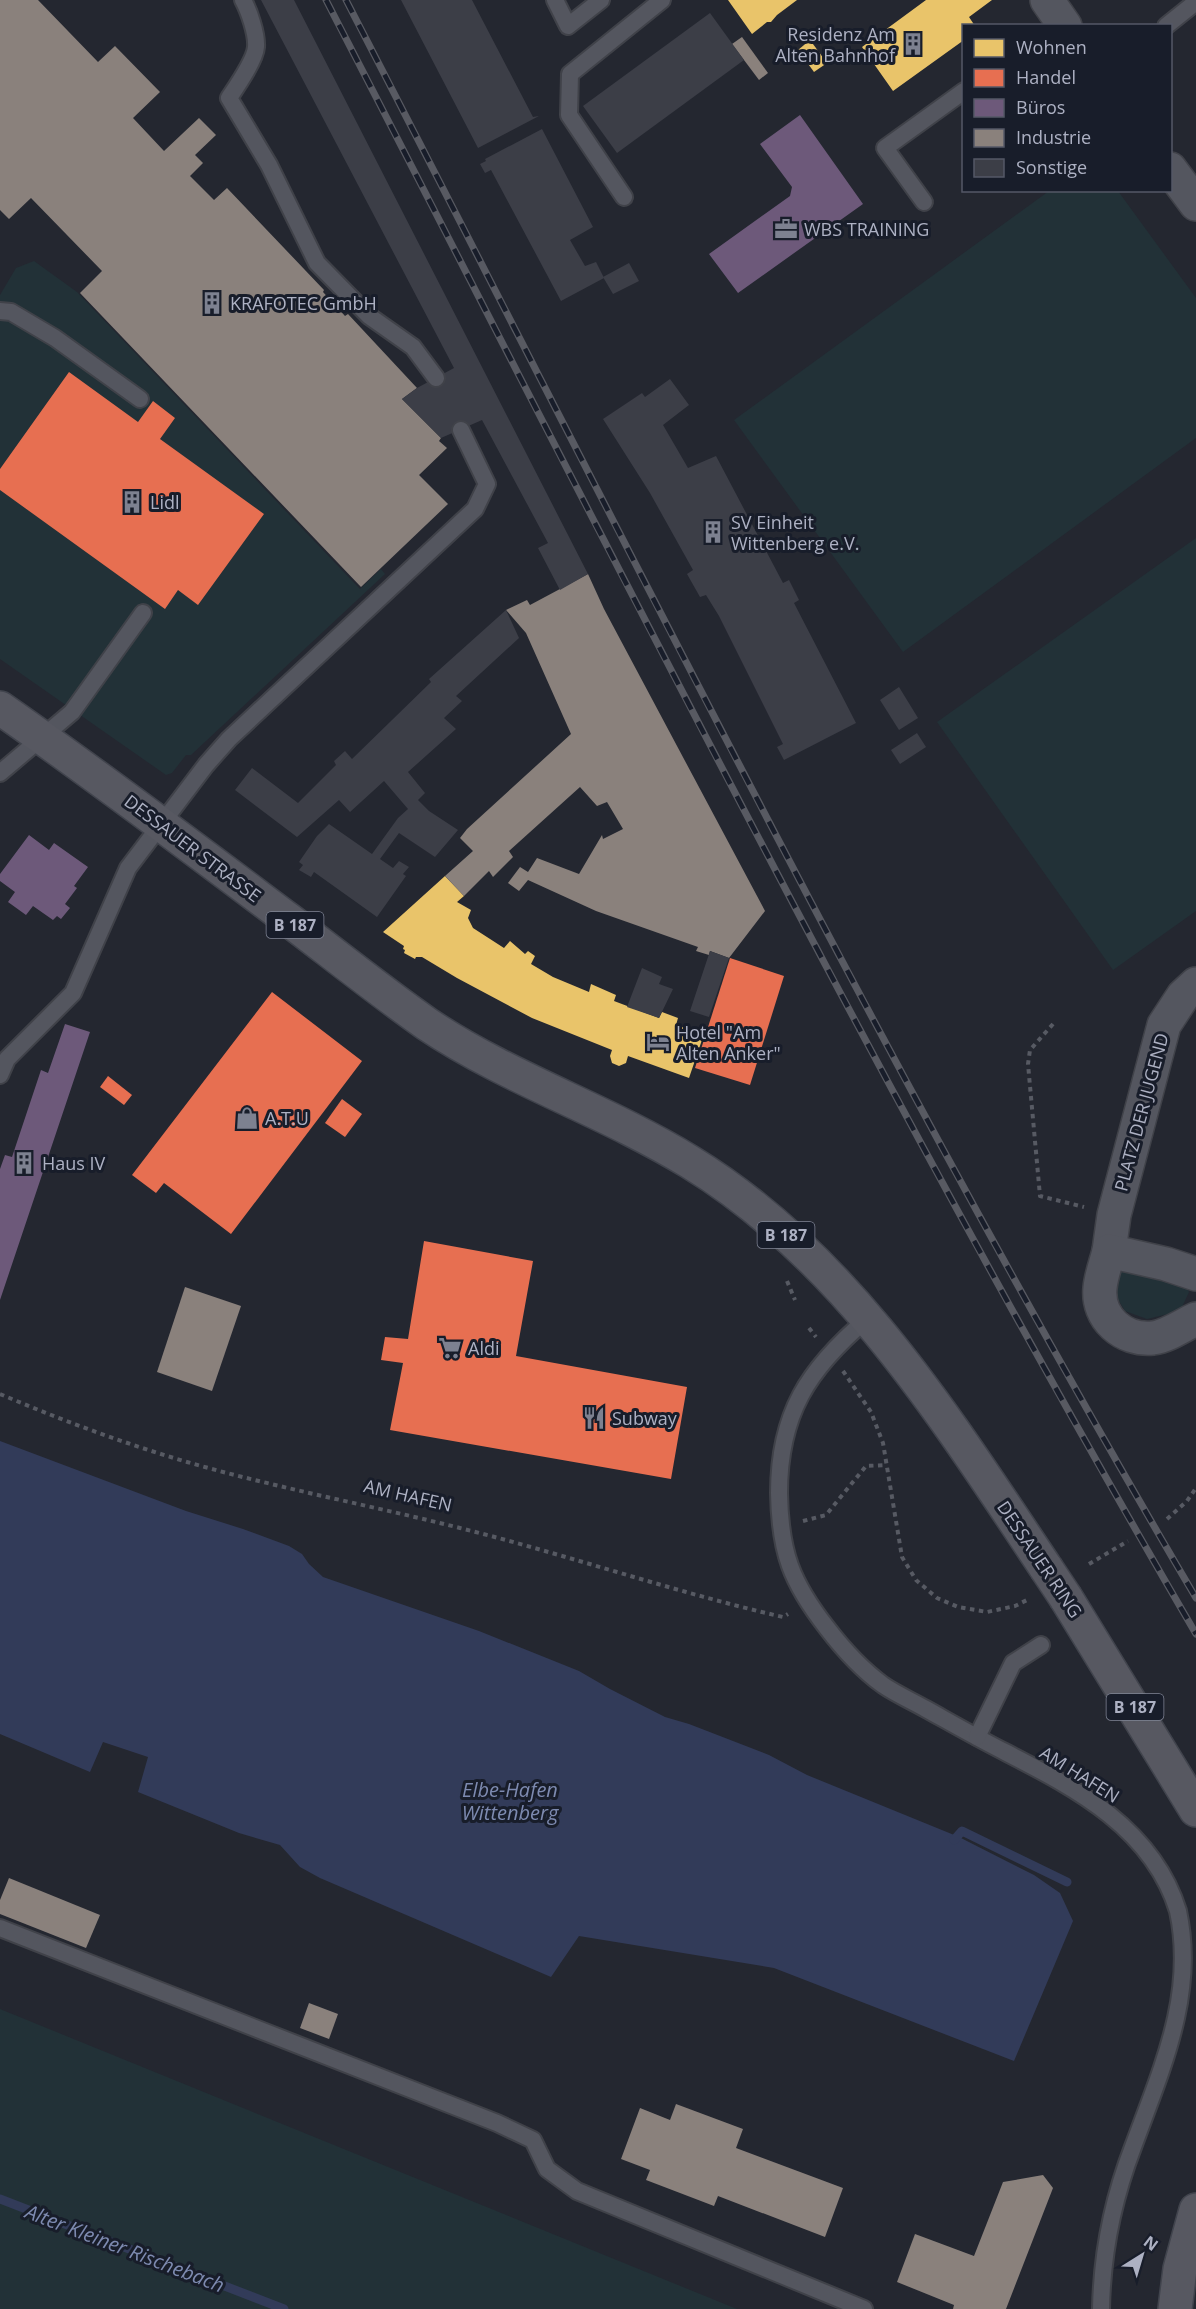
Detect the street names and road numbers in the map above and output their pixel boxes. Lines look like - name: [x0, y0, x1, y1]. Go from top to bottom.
- street label: DESSAUER STRASSE: [120, 789, 266, 907]
- road number: B 187: [266, 912, 324, 938]
- street label: PLATZ DER JUGEND: [1108, 1030, 1174, 1194]
- road number: B 187: [758, 1222, 814, 1248]
- street label: AM HAFEN: [362, 1473, 454, 1517]
- street label: DESSAUER RING: [992, 1496, 1088, 1622]
- road number: B 187: [1106, 1694, 1164, 1720]
- street label: AM HAFEN: [1036, 1740, 1124, 1808]

